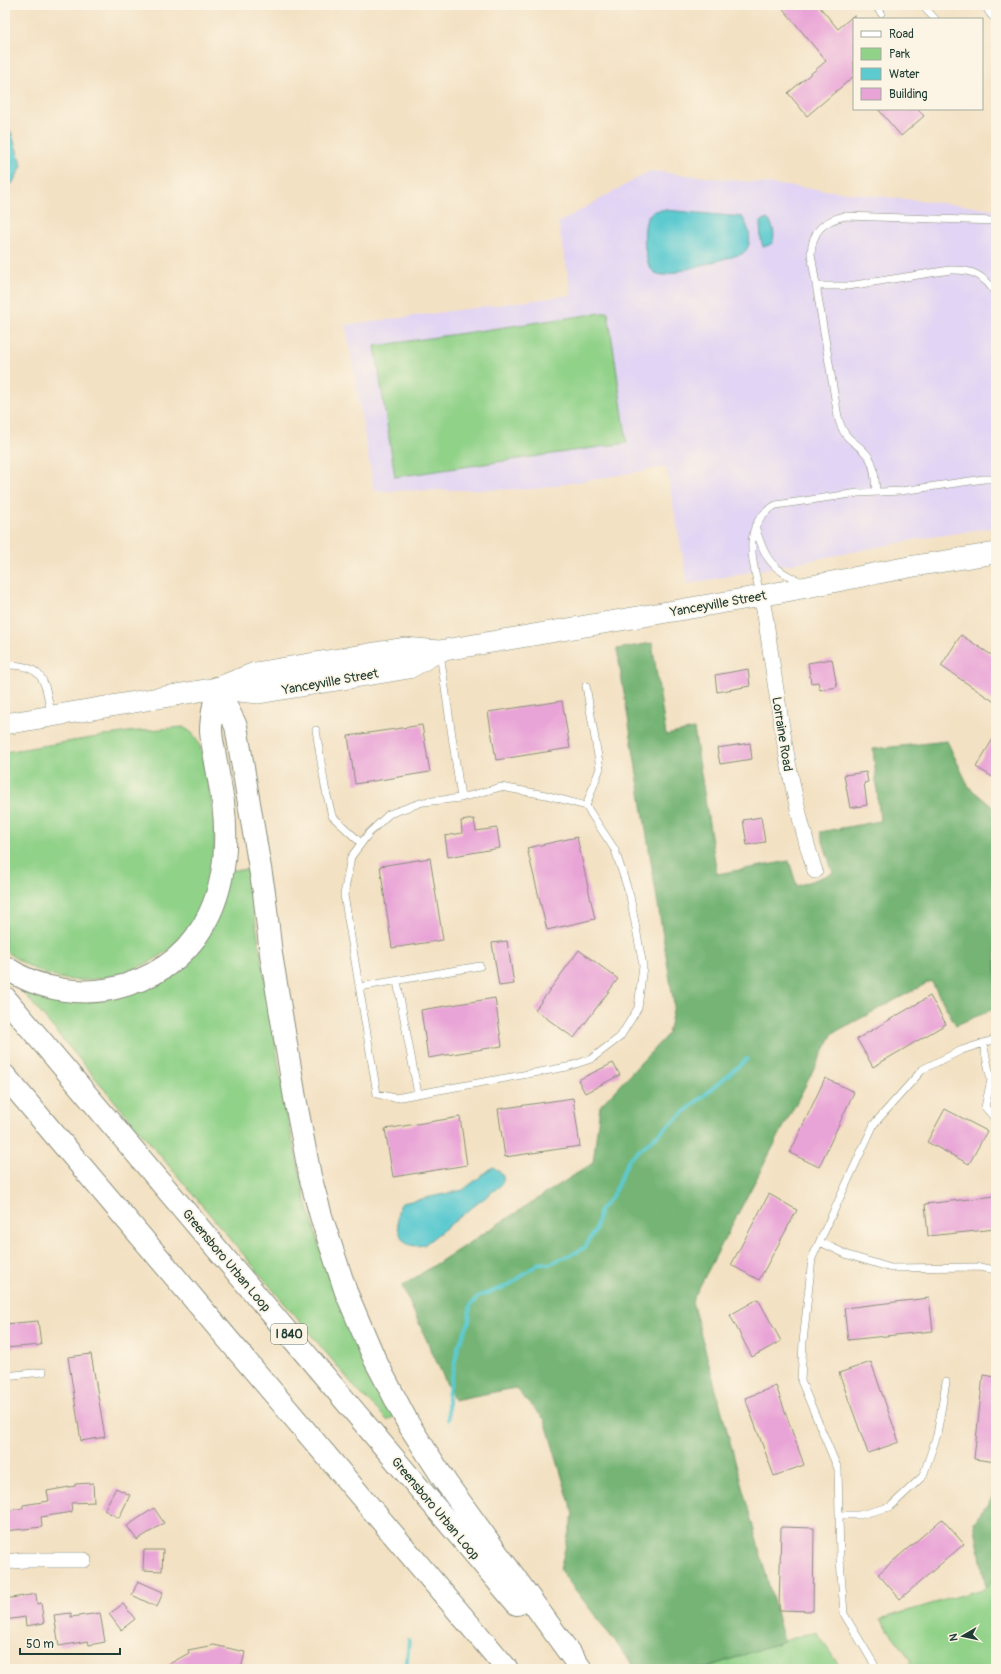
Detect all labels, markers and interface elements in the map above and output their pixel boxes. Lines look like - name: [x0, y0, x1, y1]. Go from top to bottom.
- legend: [853, 18, 983, 110]
- text: Road: [889, 27, 914, 42]
- text: Park: [889, 47, 910, 62]
- text: Water: [889, 67, 920, 82]
- text: Building: [889, 87, 928, 102]
- street label: Yanceyville Street: [668, 588, 768, 620]
- street label: Yanceyville Street: [280, 666, 380, 698]
- street label: Lorraine Road: [768, 696, 796, 773]
- street label: Greensboro Urban Loop: [179, 1206, 274, 1315]
- road number: I 840: [271, 1324, 307, 1344]
- street label: Greensboro Urban Loop: [388, 1454, 483, 1563]
- north arrow: [943, 1616, 983, 1656]
- scale bar: [20, 1630, 120, 1656]
- text: N: [947, 1632, 961, 1642]
- text: 50 m: [26, 1637, 54, 1652]

